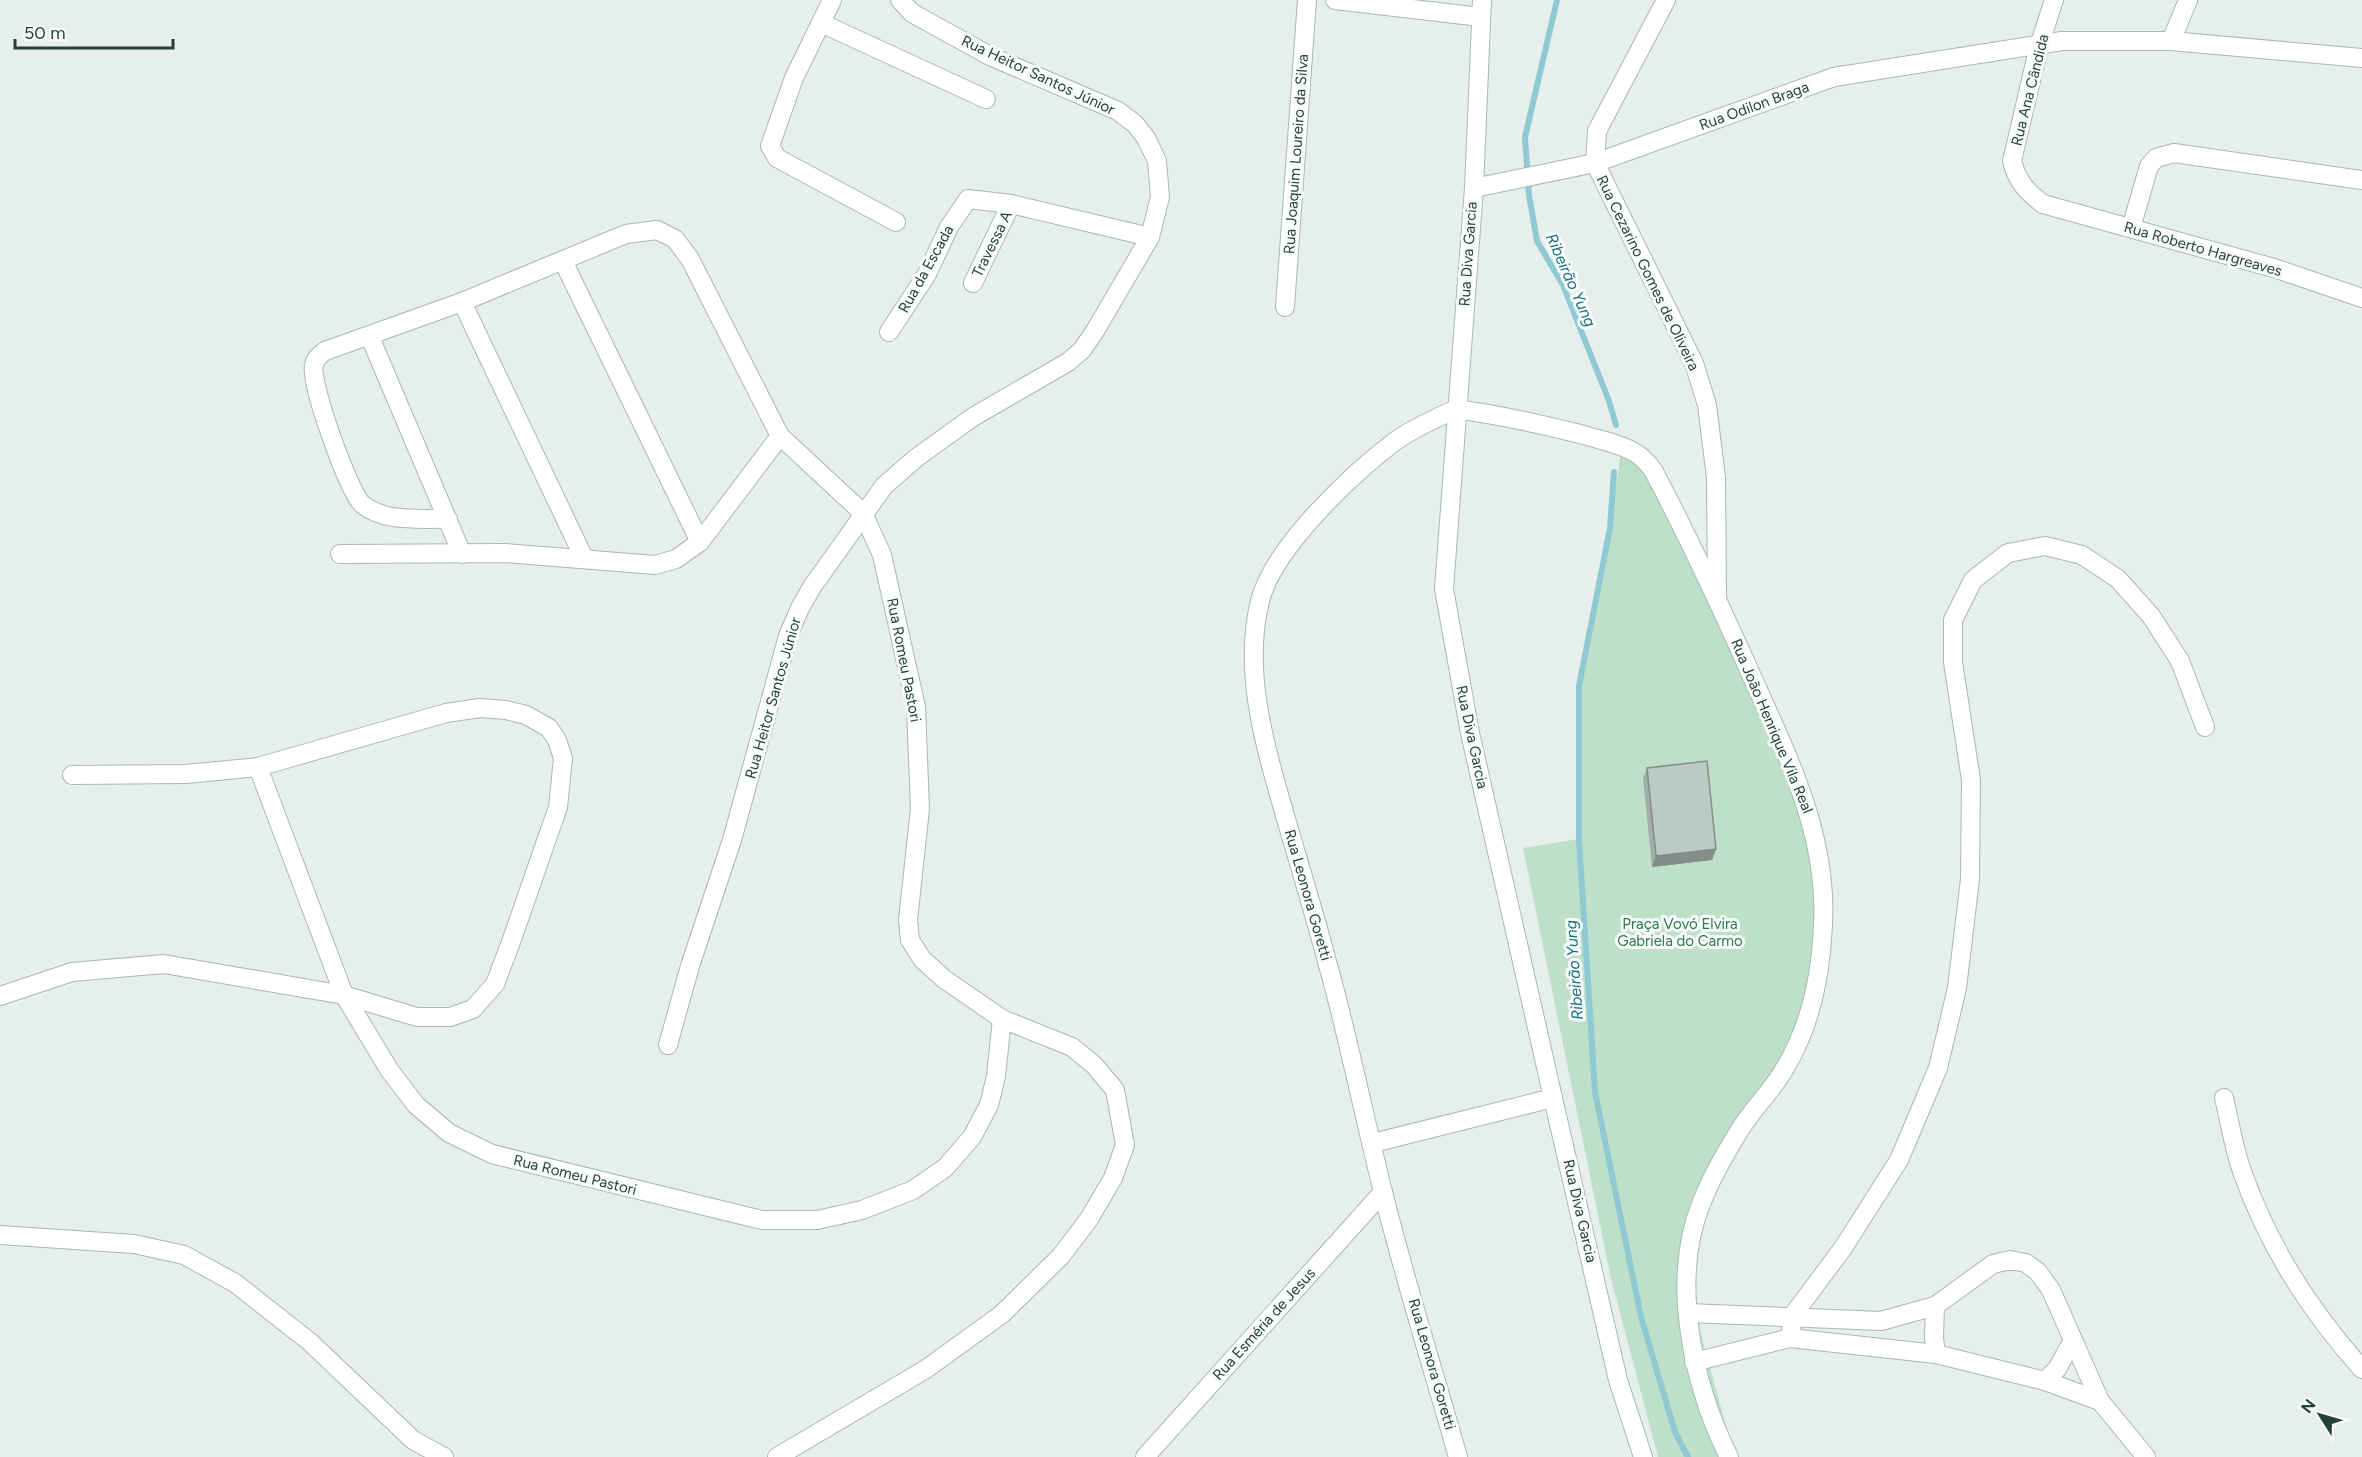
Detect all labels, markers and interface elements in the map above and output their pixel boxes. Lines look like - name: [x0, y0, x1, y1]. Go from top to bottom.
- scale bar: [15, 12, 172, 50]
- text: 50 m: [24, 22, 66, 44]
- street label: Rua Heitor Santos Júnior: [958, 32, 1118, 118]
- street label: Rua Ana Cândida: [2007, 32, 2053, 148]
- street label: Rua Joaquim Loureiro da Silva: [1280, 53, 1312, 255]
- street label: Rua Odilon Braga: [1697, 78, 1811, 134]
- street label: Rua Cezarino Gomes de Oliveira: [1593, 172, 1703, 374]
- street label: Rua Diva Garcia: [1455, 201, 1481, 307]
- street label: Travessa A: [968, 208, 1016, 280]
- street label: Rua Roberto Hargreaves: [2122, 218, 2284, 280]
- street label: Rua da Escada: [895, 222, 957, 316]
- water label: Ribeirão Yung: [1542, 230, 1600, 330]
- street label: Rua Romeu Pastori: [883, 596, 925, 724]
- street label: Rua Heitor Santos Júnior: [741, 615, 805, 781]
- street label: Rua João Henrique Vila Real: [1727, 636, 1817, 816]
- street label: Rua Diva Garcia: [1452, 684, 1492, 790]
- street label: Rua Leonora Goretti: [1281, 827, 1335, 963]
- park label: Praça Vovó Elvira Gabriela do Carmo: [1617, 915, 1743, 950]
- water label: Ribeirão Yung: [1561, 919, 1587, 1021]
- street label: Rua Romeu Pastori: [512, 1151, 638, 1199]
- street label: Rua Diva Garcia: [1559, 1158, 1601, 1264]
- street label: Rua Esméria de Jesus: [1209, 1264, 1319, 1384]
- street label: Rua Leonora Goretti: [1405, 1296, 1459, 1432]
- north arrow: [2290, 1385, 2350, 1445]
- text: N: [2297, 1396, 2320, 1417]

